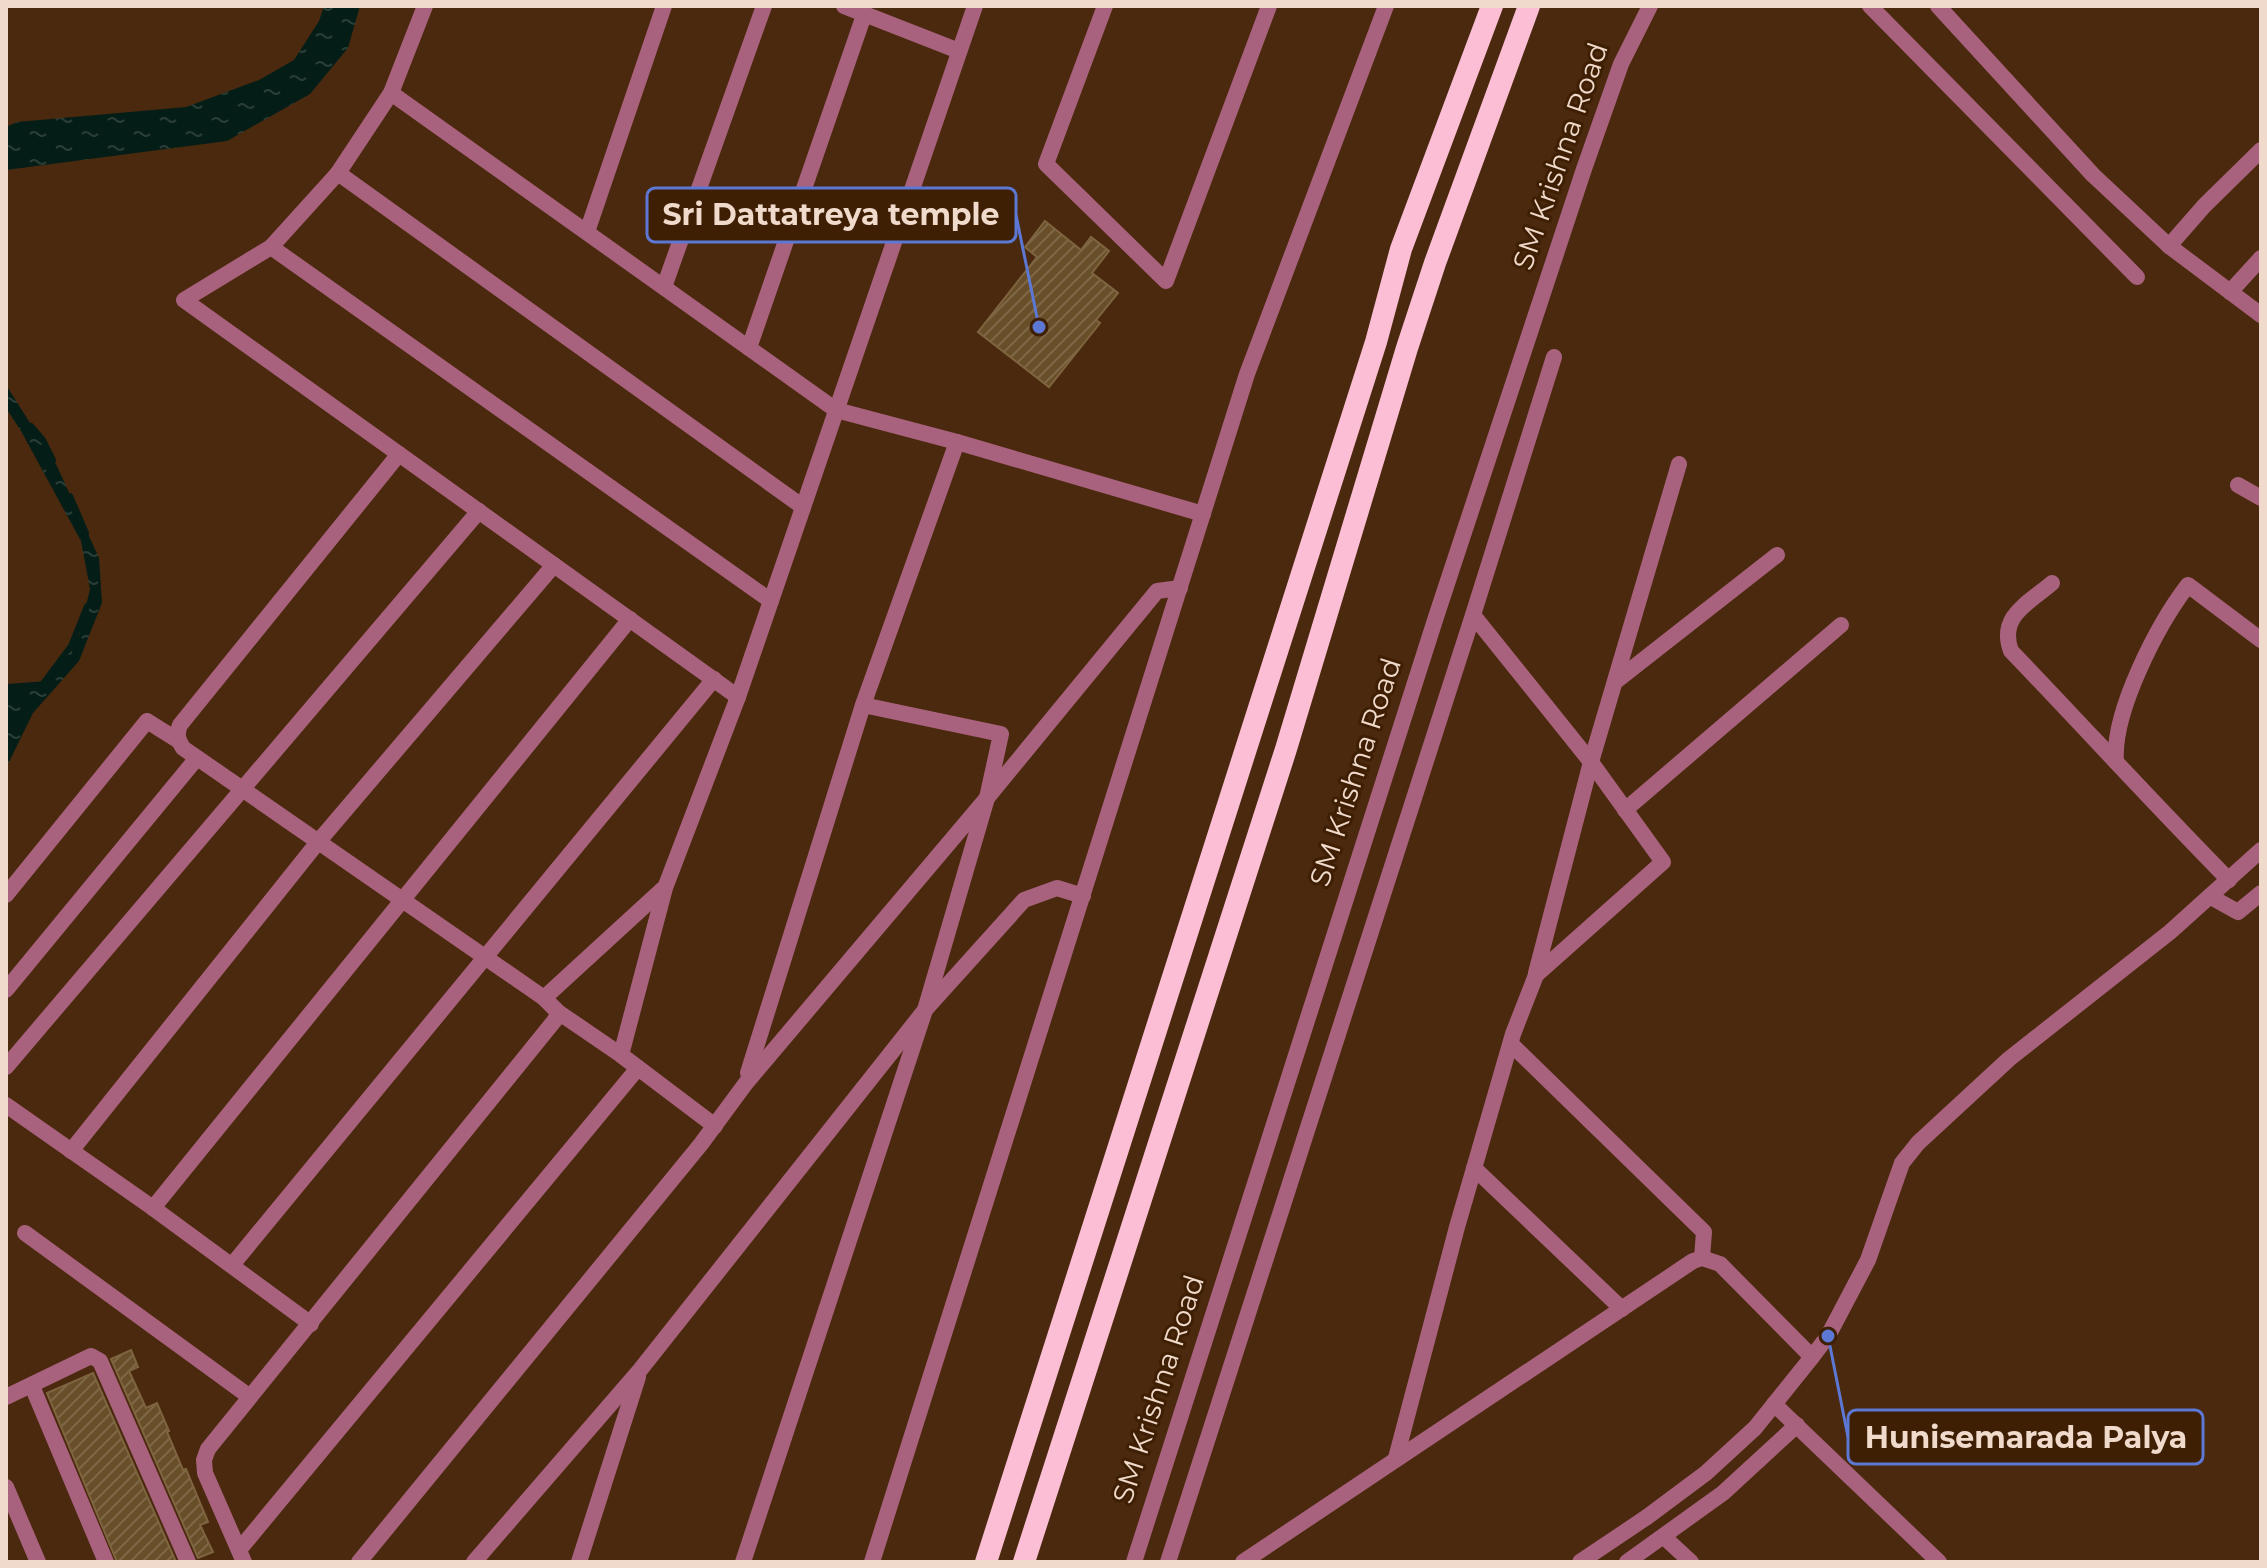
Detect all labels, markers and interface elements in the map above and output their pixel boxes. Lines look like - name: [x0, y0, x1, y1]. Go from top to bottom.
- street label: SM Krishna Road: [1505, 38, 1615, 274]
- callout: Sri Dattatreya temple: [647, 188, 1016, 242]
- text: Sri Dattatreya temple: [662, 196, 1000, 233]
- street label: SM Krishna Road: [1302, 654, 1408, 890]
- street label: SM Krishna Road: [1105, 1271, 1211, 1507]
- callout: Hunisemarada Palya: [1848, 1410, 2203, 1464]
- text: Hunisemarada Palya: [1865, 1419, 2187, 1456]

